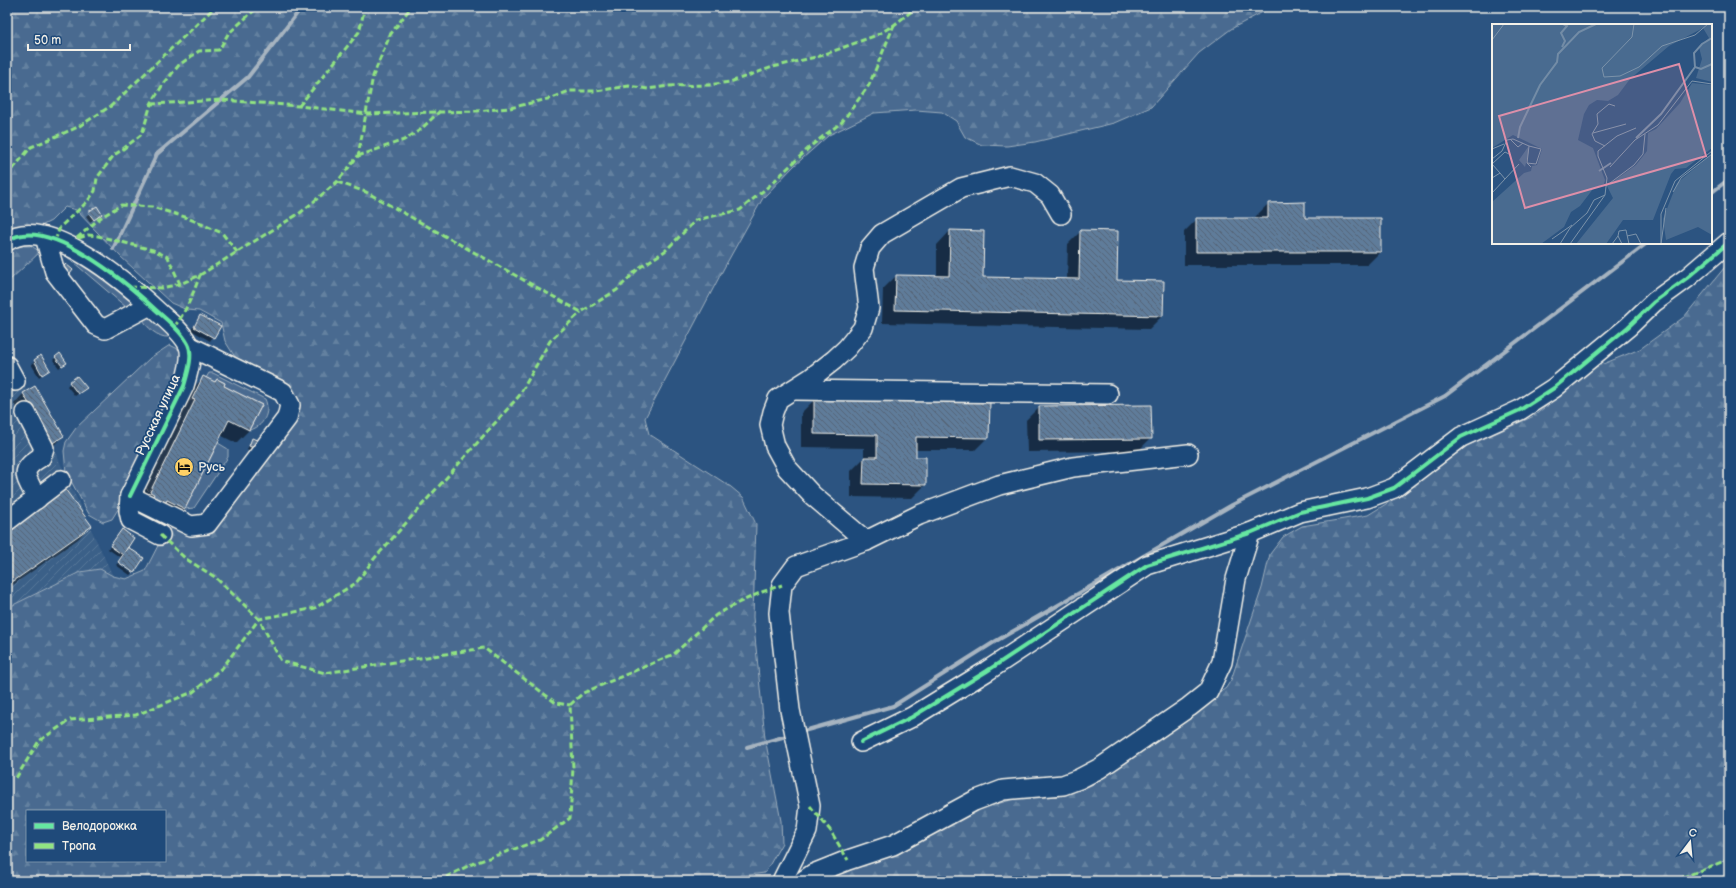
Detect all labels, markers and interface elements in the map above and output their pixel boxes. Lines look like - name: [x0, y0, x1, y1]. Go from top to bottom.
- inset map: [1492, 24, 1712, 244]
- scale bar: [28, 26, 130, 52]
- text: 50 m: [34, 33, 61, 48]
- street label: Русская улица: [132, 371, 184, 458]
- hotel icon: Русь: [173, 456, 195, 478]
- place label: Русь: [198, 459, 226, 475]
- legend: [26, 810, 166, 862]
- text: Велодорожка: [62, 819, 137, 834]
- north arrow: [1670, 822, 1710, 862]
- text: С: [1687, 826, 1698, 840]
- text: Тропа: [62, 839, 96, 854]

